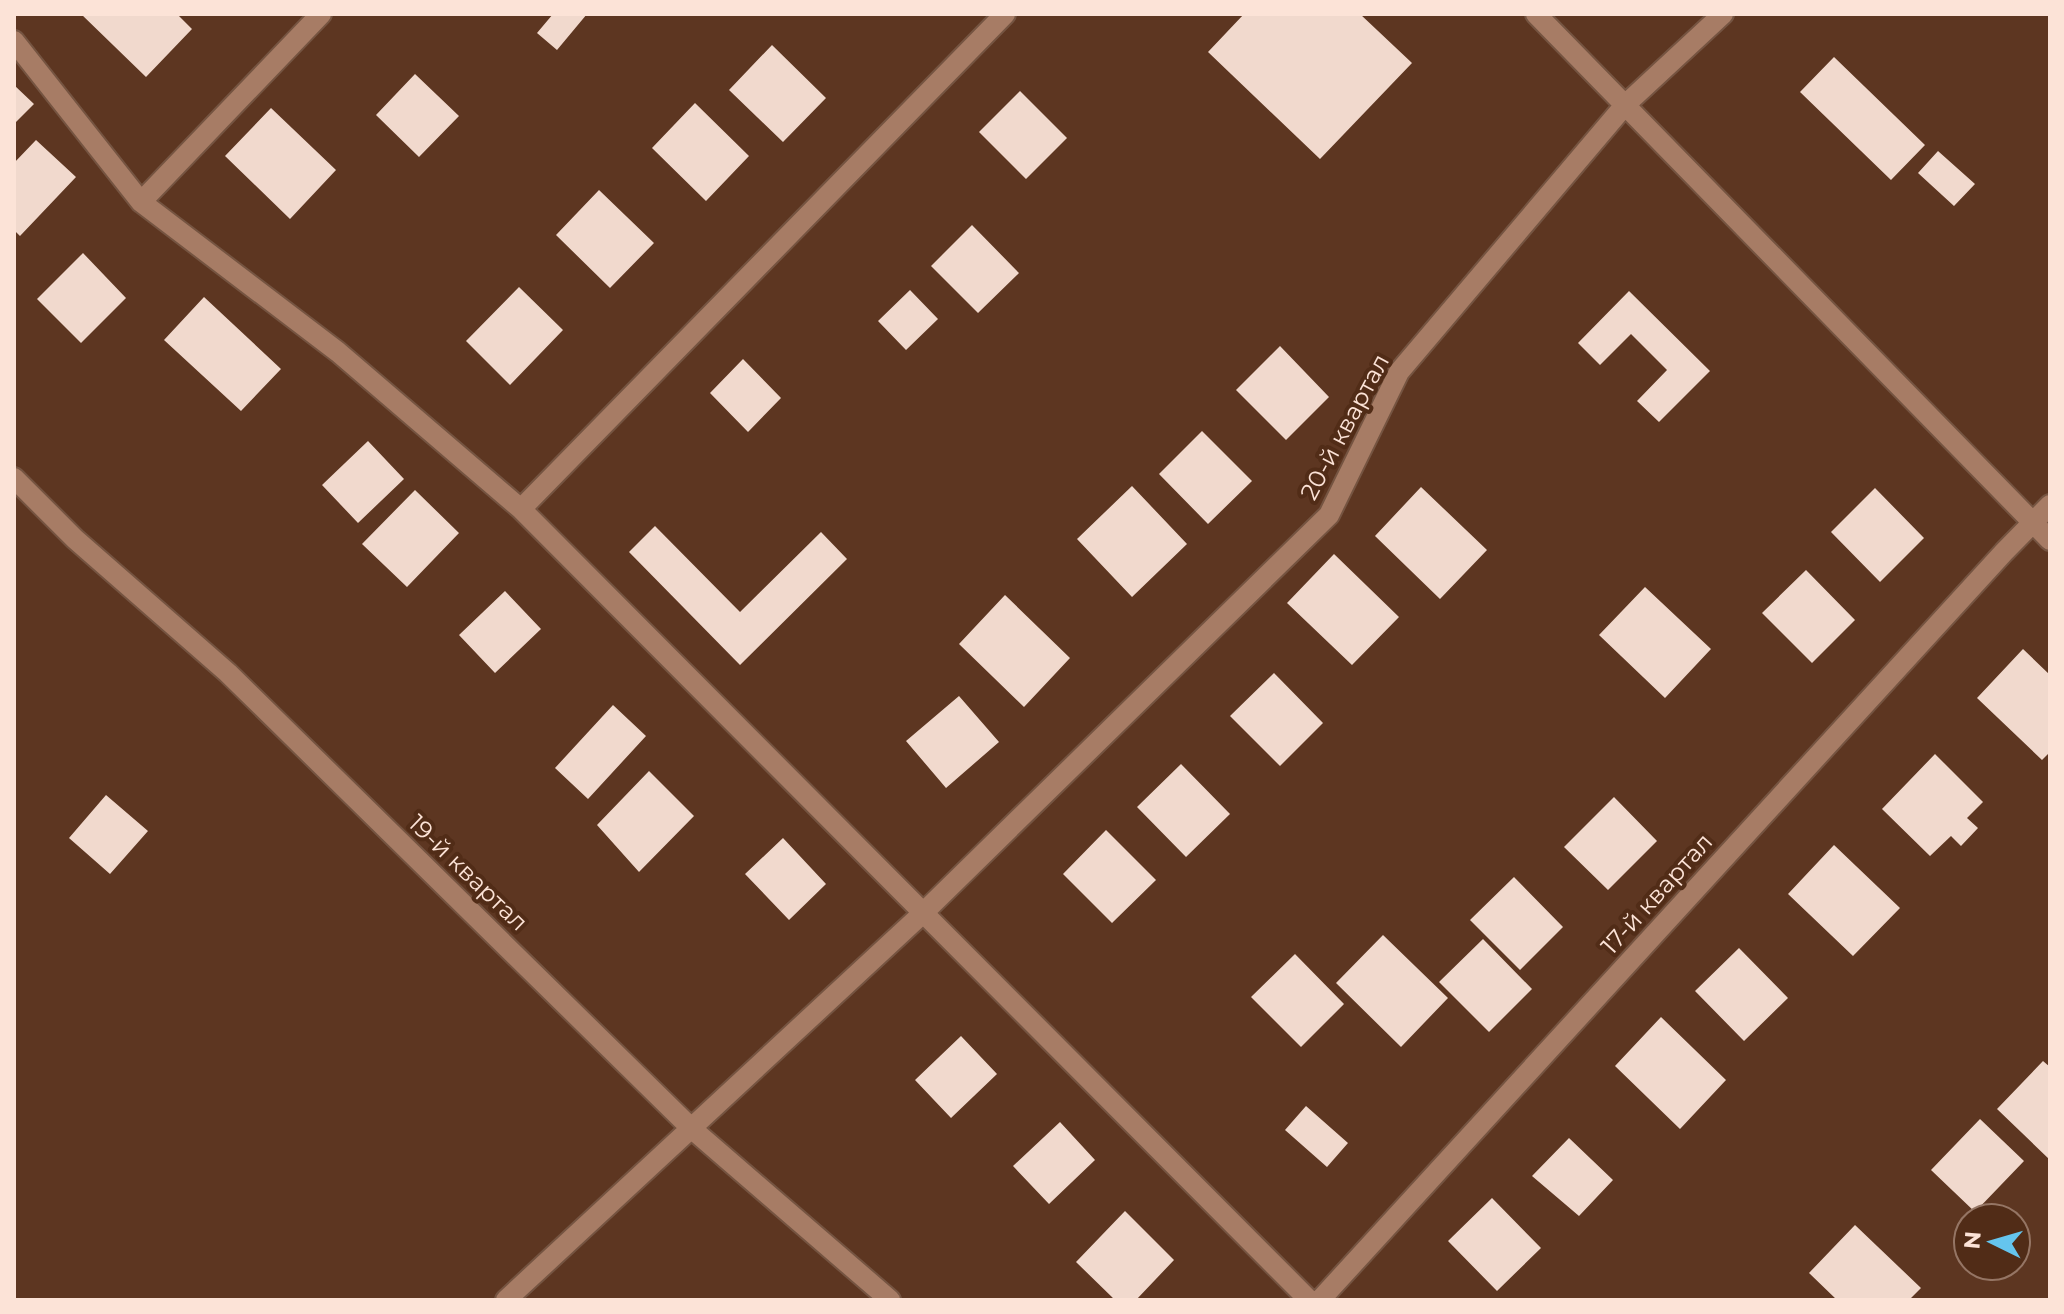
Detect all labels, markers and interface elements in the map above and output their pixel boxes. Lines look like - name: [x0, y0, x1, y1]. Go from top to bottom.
- street label: 20-й квартал: [1294, 349, 1395, 504]
- street label: 19-й квартал: [403, 809, 534, 937]
- street label: 17-й квартал: [1595, 827, 1718, 960]
- north arrow: [1952, 1202, 2032, 1282]
- text: N: [1958, 1230, 1987, 1250]

